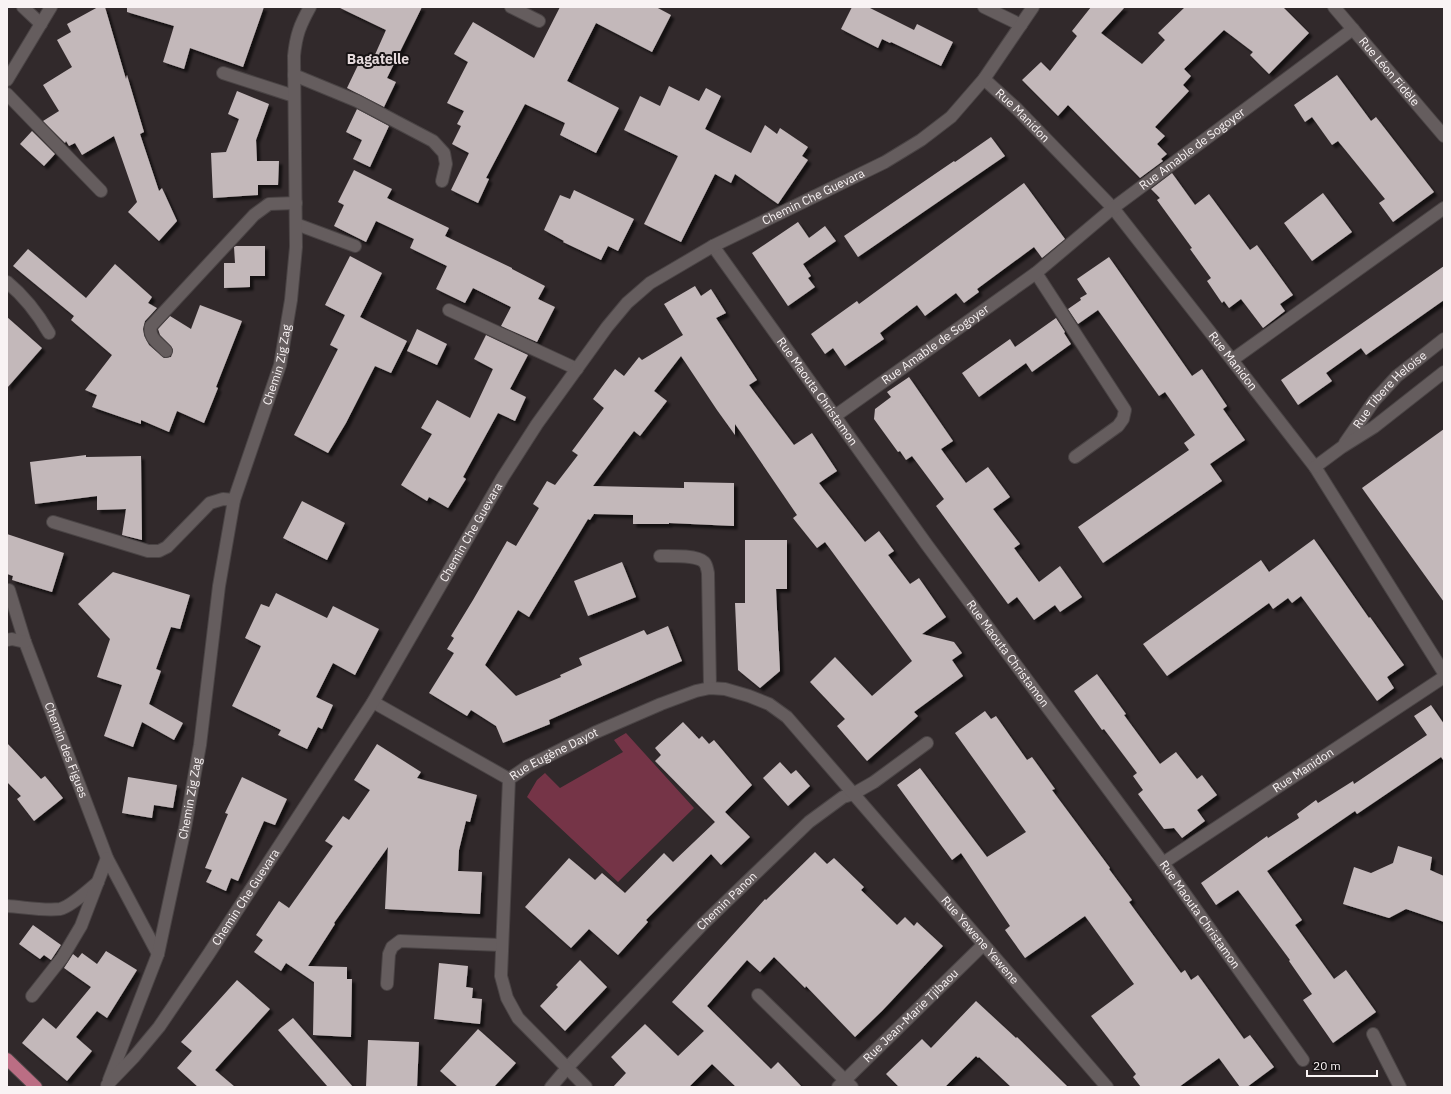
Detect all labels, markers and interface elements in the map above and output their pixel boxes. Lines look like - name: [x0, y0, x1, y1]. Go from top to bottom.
- street label: Rue Léon Fidèle: [1356, 34, 1423, 109]
- district label: Bagatelle: [347, 50, 409, 68]
- street label: Rue Manidon: [992, 85, 1053, 145]
- street label: Rue Amable de Sogoyer: [1136, 104, 1248, 193]
- street label: Chemin Che Guevara: [759, 165, 867, 228]
- street label: Rue Amable de Sogoyer: [878, 301, 992, 388]
- street label: Chemin Zig Zag: [259, 323, 294, 407]
- street label: Rue Manidon: [1206, 328, 1261, 393]
- street label: Rue Maouta Christamon: [774, 334, 861, 448]
- street label: Rue Tibere Heloise: [1349, 347, 1430, 431]
- street label: Chemin Che Guevara: [436, 479, 505, 585]
- street label: Rue Maouta Christamon: [963, 597, 1053, 710]
- street label: Chemin des Figues: [41, 700, 92, 800]
- street label: Rue Eugène Dayot: [506, 724, 600, 784]
- street label: Rue Manidon: [1269, 744, 1336, 796]
- street label: Chemin Zig Zag: [175, 756, 205, 841]
- street label: Chemin Che Guevara: [208, 845, 283, 948]
- street label: Rue Maouta Christamon: [1157, 857, 1244, 971]
- street label: Chemin Panon: [693, 868, 760, 933]
- street label: Rue Yewene Yewene: [938, 893, 1023, 987]
- street label: Rue Jean-Marie Tjibaou: [860, 965, 961, 1065]
- scale bar: [1307, 1052, 1377, 1078]
- text: 20 m: [1313, 1058, 1341, 1073]

